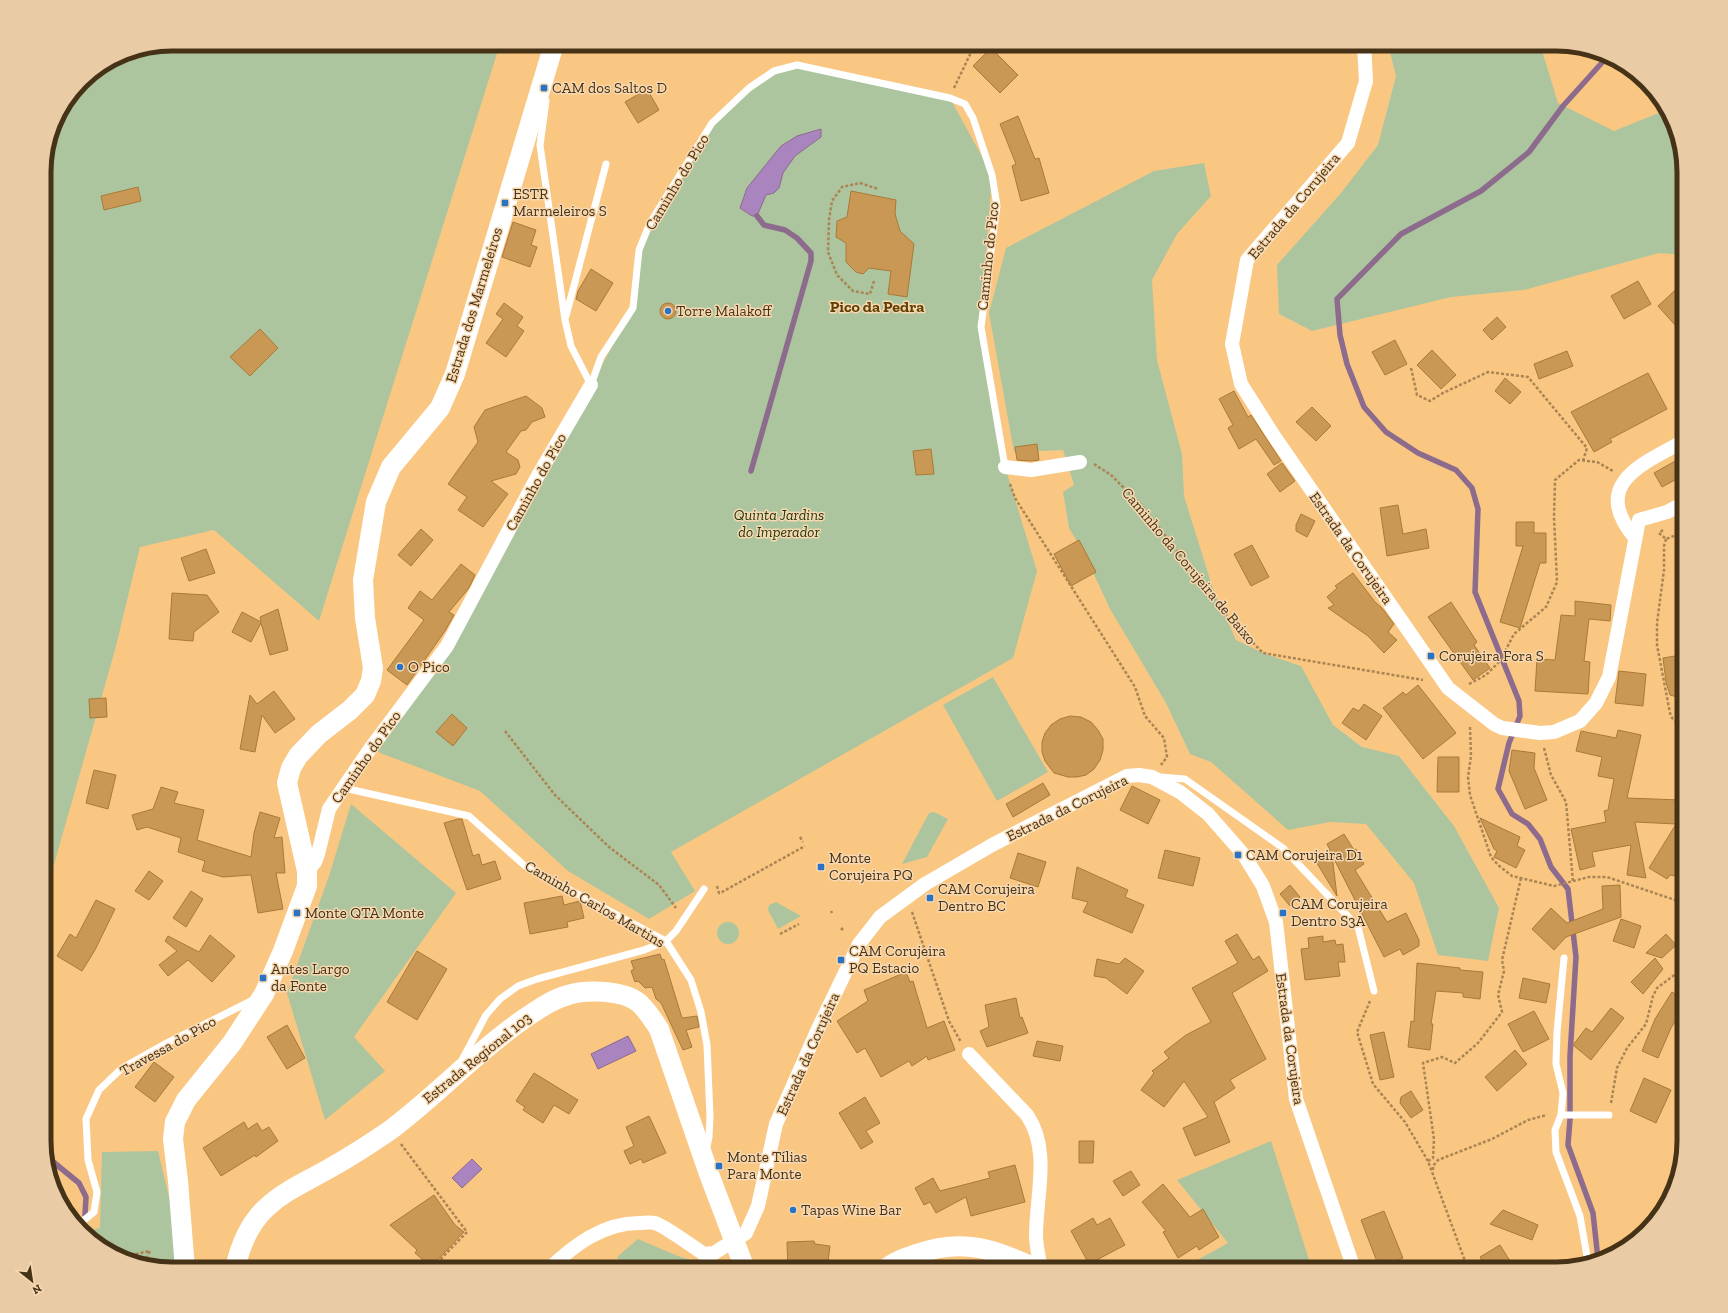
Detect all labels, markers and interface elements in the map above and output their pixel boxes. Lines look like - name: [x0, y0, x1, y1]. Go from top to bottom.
- place label: CAM dos Saltos D: [552, 79, 667, 97]
- marker: CAM dos Saltos D: [539, 83, 549, 93]
- street label: Caminho do Pico: [641, 130, 713, 233]
- street label: Estrada da Corujeira: [1244, 149, 1344, 263]
- place label: ESTR Marmeleiros S: [513, 185, 607, 220]
- marker: ESTR Marmeleiros S: [500, 198, 510, 208]
- street label: Caminho do Pico: [973, 201, 1003, 311]
- street label: Estrada dos Marmeleiros: [442, 225, 506, 385]
- district label: Pico da Pedra: [830, 297, 924, 316]
- place label: Torre Malakoff: [676, 302, 773, 320]
- marker: Torre Malakoff: [663, 306, 673, 316]
- street label: Caminho do Pico: [502, 430, 570, 534]
- street label: Caminho da Corujeira de Baixo: [1118, 484, 1260, 648]
- street label: Estrada da Corujeira: [1305, 488, 1397, 608]
- park label: Quinta Jardins do Imperador: [734, 506, 824, 541]
- place label: Corujeira Fora S: [1439, 647, 1544, 665]
- marker: Corujeira Fora S: [1426, 651, 1436, 661]
- place label: O Pico: [408, 658, 450, 676]
- marker: O Pico: [395, 662, 405, 672]
- street label: Caminho do Pico: [327, 707, 405, 807]
- street label: Estrada da Corujeira: [1003, 771, 1131, 845]
- place label: CAM Corujeira D1: [1246, 846, 1363, 864]
- place label: Monte Corujeira PQ: [829, 849, 913, 884]
- marker: CAM Corujeira D1: [1233, 850, 1243, 860]
- street label: Caminho Carlos Martins: [522, 857, 668, 951]
- marker: Monte Corujeira PQ: [816, 862, 826, 872]
- place label: CAM Corujeira Dentro BC: [938, 880, 1035, 915]
- marker: CAM Corujeira Dentro BC: [925, 893, 935, 903]
- place label: CAM Corujeira Dentro S3A: [1291, 895, 1388, 930]
- place label: Monte QTA Monte: [305, 904, 424, 922]
- marker: Monte QTA Monte: [292, 908, 302, 918]
- marker: CAM Corujeira Dentro S3A: [1278, 908, 1288, 918]
- place label: CAM Corujeira PQ Estacio: [849, 942, 946, 977]
- marker: CAM Corujeira PQ Estacio: [836, 955, 846, 965]
- place label: Antes Largo da Fonte: [271, 960, 350, 995]
- street label: Estrada da Corujeira: [1272, 972, 1308, 1106]
- marker: Antes Largo da Fonte: [258, 973, 268, 983]
- street label: Estrada da Corujeira: [773, 990, 843, 1118]
- street label: Estrada Regional 103: [419, 1009, 535, 1107]
- street label: Travessa do Pico: [117, 1012, 220, 1080]
- place label: Monte Tílias Para Monte: [727, 1148, 807, 1183]
- marker: Monte Tílias Para Monte: [714, 1161, 724, 1171]
- place label: Tapas Wine Bar: [801, 1201, 902, 1219]
- marker: Tapas Wine Bar: [788, 1205, 798, 1215]
- north arrow: [12, 1261, 52, 1301]
- text: N: [29, 1282, 44, 1297]

